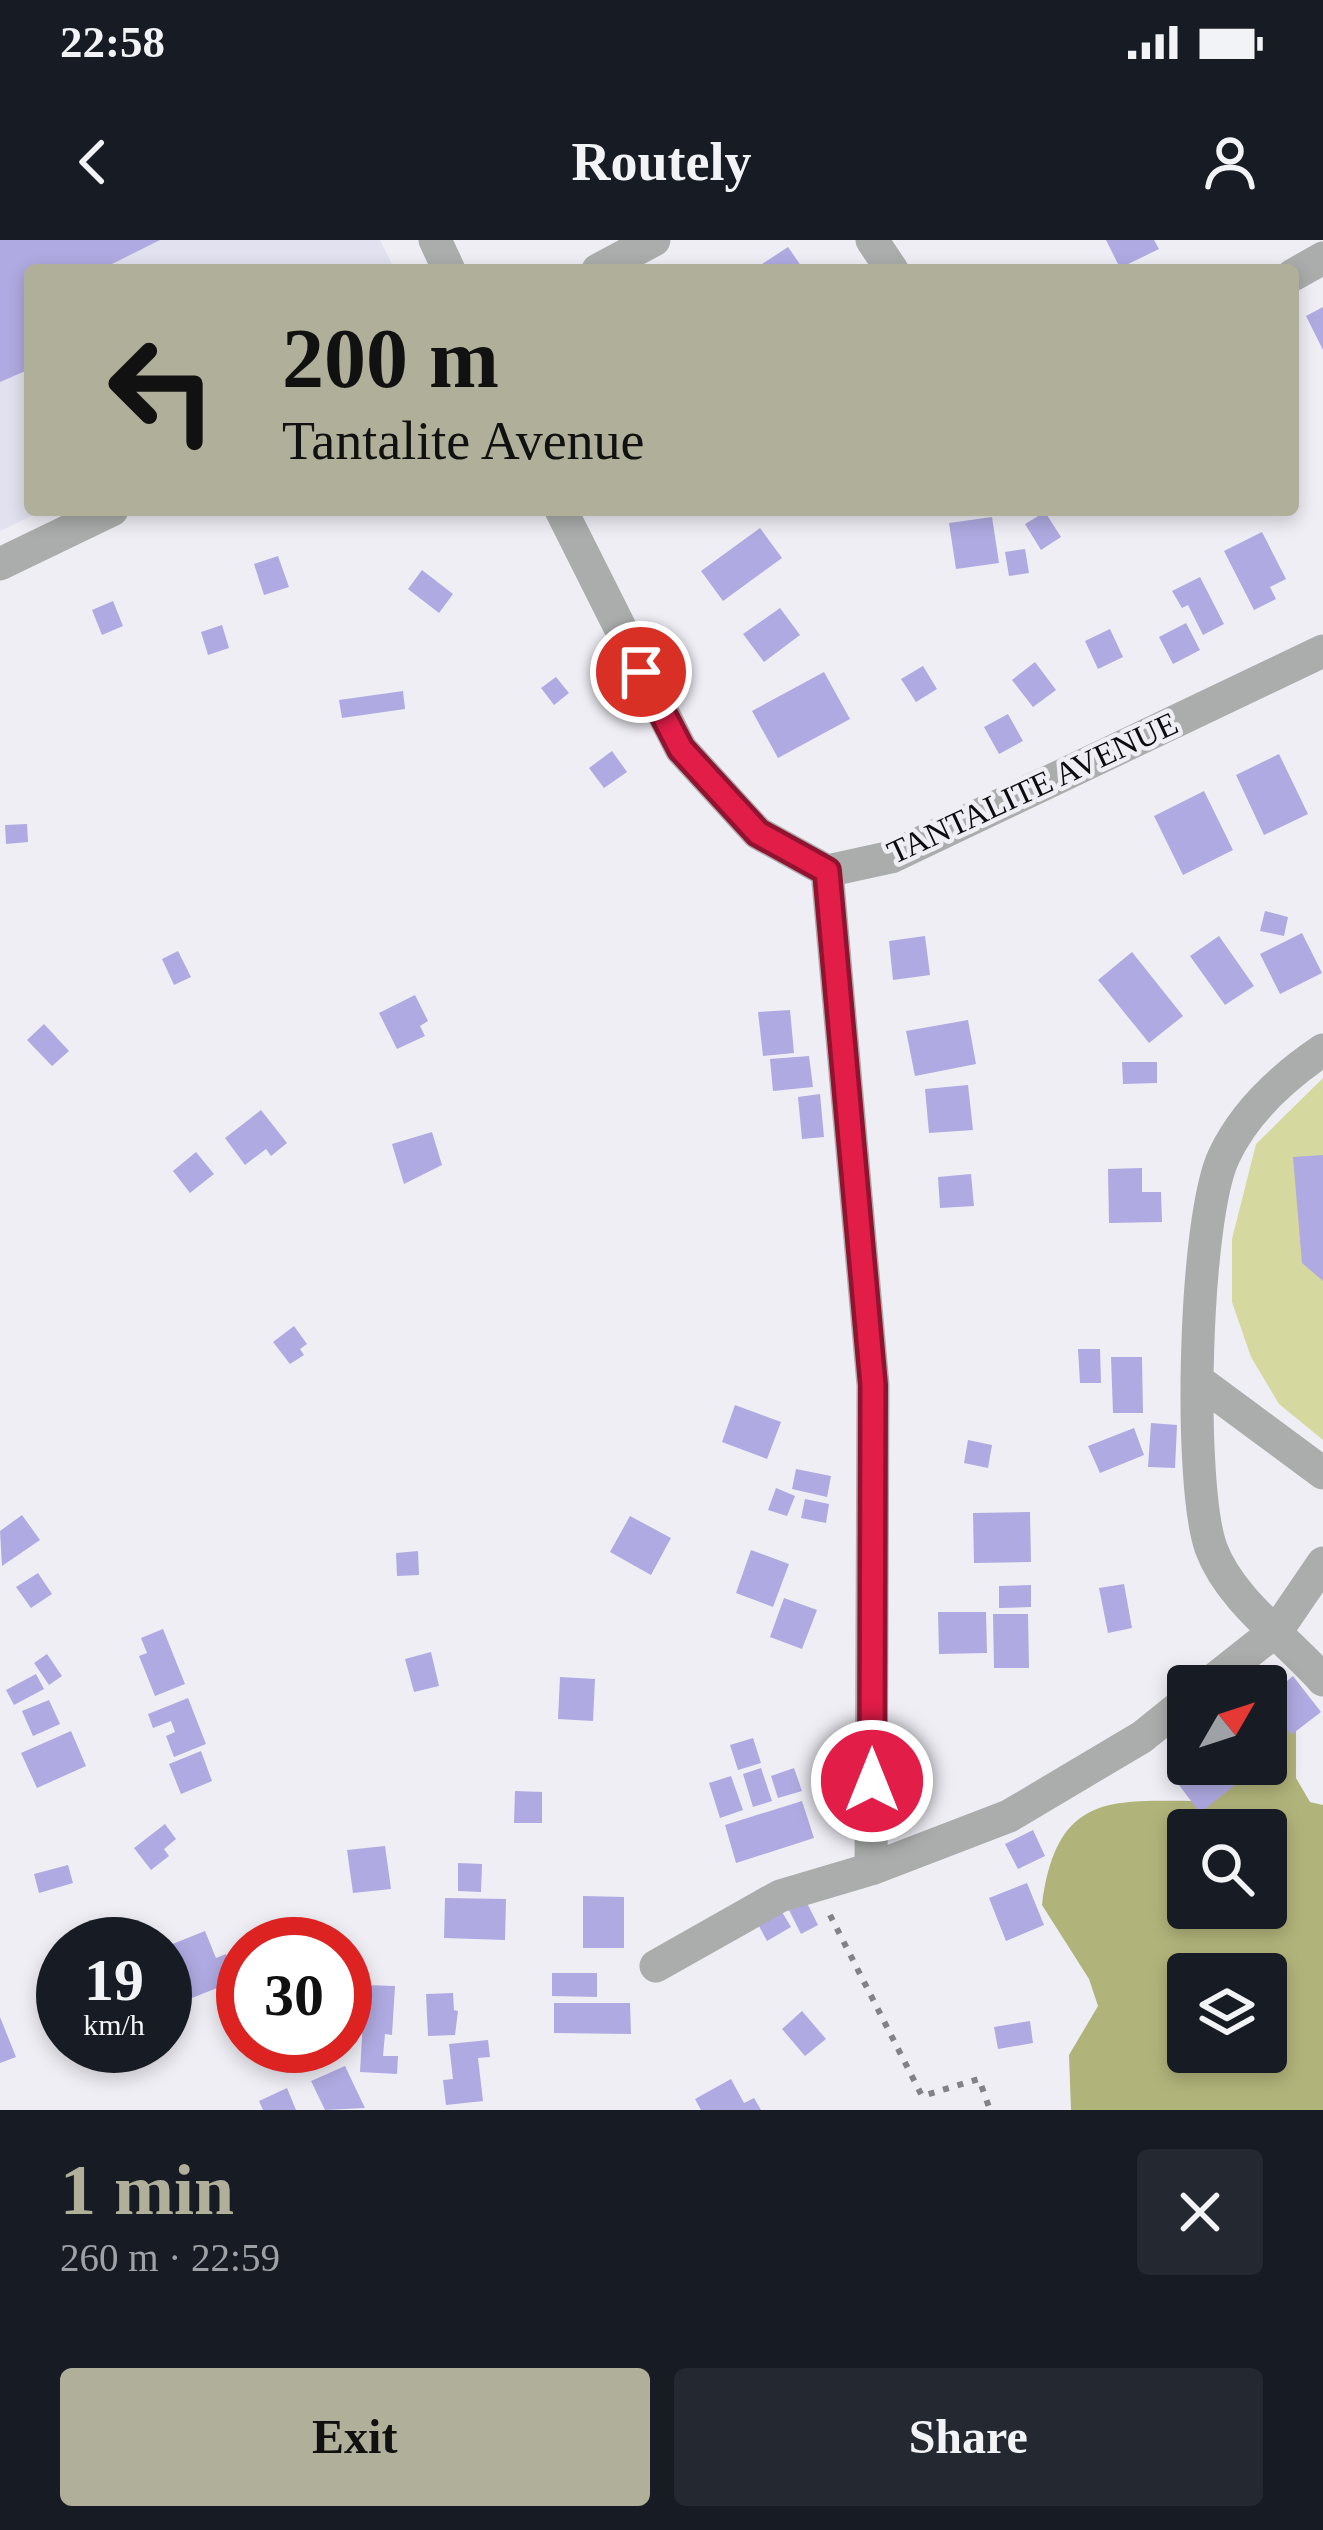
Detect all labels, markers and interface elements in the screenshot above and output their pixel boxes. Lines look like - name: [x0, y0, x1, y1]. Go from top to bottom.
- text: 22:58: [60, 17, 165, 67]
- icon: back: [60, 129, 126, 195]
- icon: person: [1197, 129, 1263, 195]
- text: Routely: [572, 132, 751, 192]
- icon: left: [84, 312, 240, 468]
- text: 200 m: [282, 312, 499, 405]
- text: Tantalite Avenue: [282, 411, 645, 471]
- pin: [590, 621, 692, 723]
- icon: arrive: [608, 639, 674, 705]
- street label: TANTALITE AVENUE: [882, 705, 1183, 871]
- north arrow: [1167, 1665, 1287, 1785]
- map controls: [1167, 1665, 1287, 2073]
- position arrow: [809, 1718, 935, 1844]
- button: search: [1167, 1809, 1287, 1929]
- speed limit sign: 30: [216, 1917, 372, 2073]
- text: 19: [84, 1947, 144, 2013]
- button: layers: [1167, 1953, 1287, 2073]
- text: km/h: [83, 2008, 145, 2041]
- button: close: [1137, 2149, 1263, 2275]
- text: 1 min: [60, 2150, 234, 2230]
- text: 260 m · 22:59: [60, 2236, 280, 2279]
- button: Exit: [60, 2368, 650, 2506]
- button: Share: [674, 2368, 1263, 2506]

